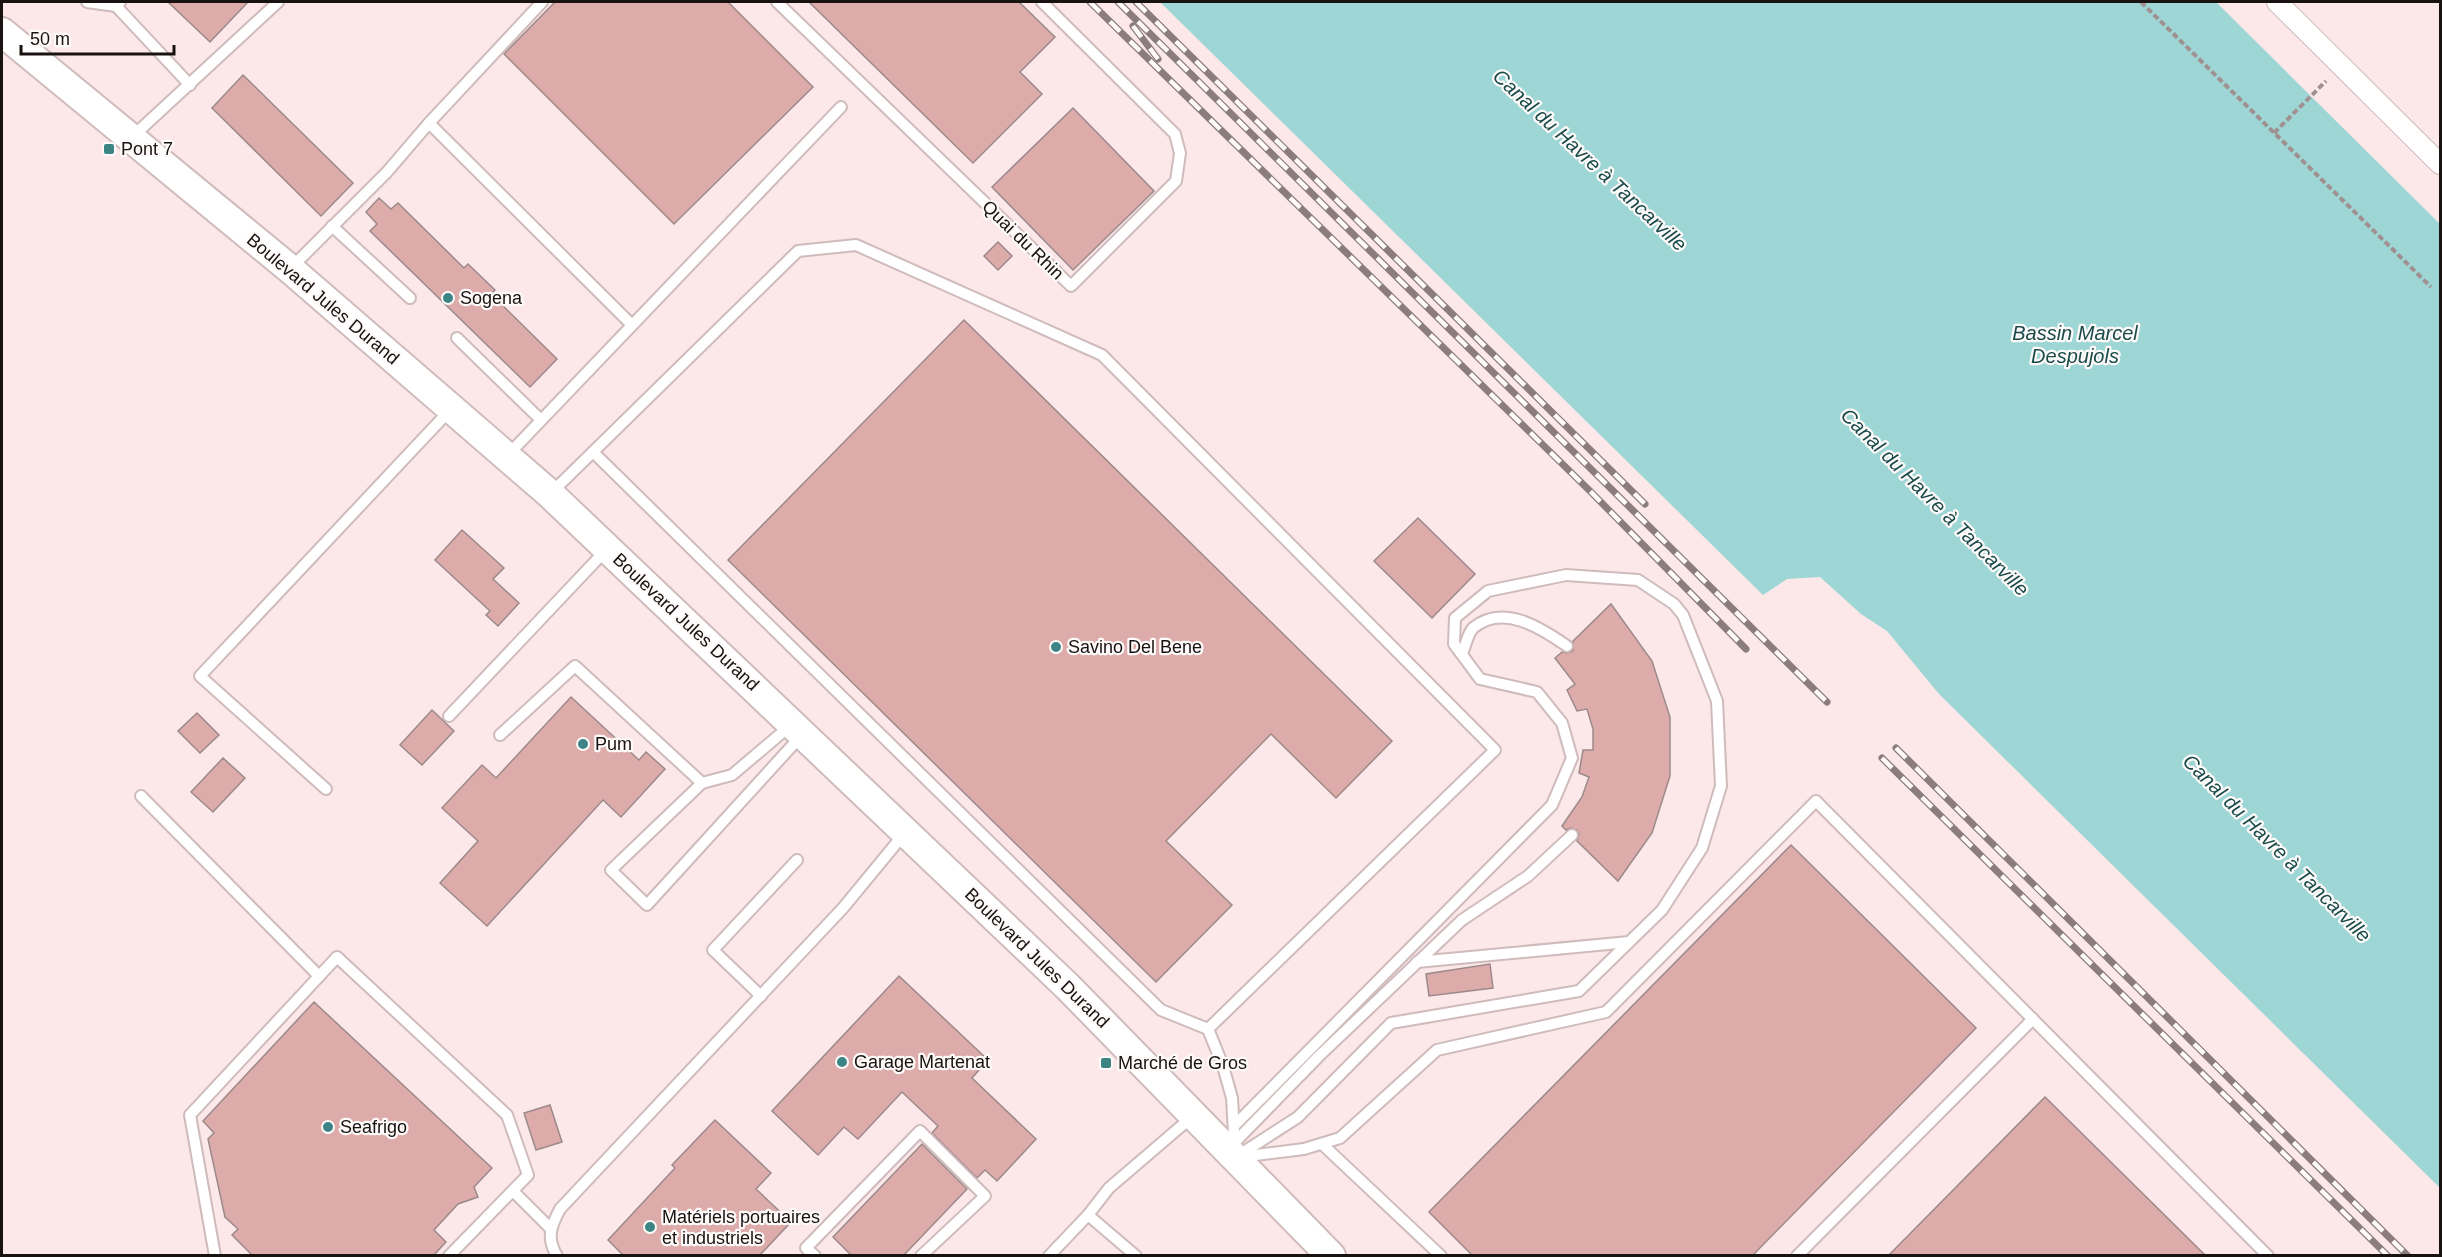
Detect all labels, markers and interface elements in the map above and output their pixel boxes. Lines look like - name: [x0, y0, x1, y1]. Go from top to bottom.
- scale bar: [21, 18, 174, 56]
- text: 50 m: [30, 29, 70, 49]
- water label: Canal du Havre à Tancarville: [1489, 65, 1691, 255]
- place label: Pont 7: [121, 139, 173, 159]
- marker: Pont 7: [102, 142, 116, 156]
- street label: Quai du Rhin: [978, 196, 1068, 284]
- street label: Boulevard Jules Durand: [243, 230, 403, 368]
- place label: Sogena: [460, 288, 523, 308]
- marker: Sogena: [441, 291, 455, 305]
- water label: Bassin Marcel Despujols: [2012, 322, 2138, 367]
- water label: Canal du Havre à Tancarville: [1837, 404, 2033, 600]
- street label: Boulevard Jules Durand: [609, 549, 763, 695]
- place label: Savino Del Bene: [1068, 637, 1202, 657]
- marker: Savino Del Bene: [1049, 640, 1063, 654]
- place label: Pum: [595, 734, 632, 754]
- marker: Pum: [576, 737, 590, 751]
- water label: Canal du Havre à Tancarville: [2179, 750, 2375, 946]
- street label: Boulevard Jules Durand: [961, 884, 1113, 1032]
- place label: Garage Martenat: [854, 1052, 990, 1072]
- place label: Marché de Gros: [1118, 1053, 1247, 1073]
- marker: Garage Martenat: [835, 1055, 849, 1069]
- marker: Marché de Gros: [1099, 1056, 1113, 1070]
- place label: Seafrigo: [340, 1117, 407, 1137]
- marker: Seafrigo: [321, 1120, 335, 1134]
- place label: Matériels portuaires et industriels: [662, 1207, 820, 1248]
- marker: Matériels portuaires et industriels: [643, 1220, 657, 1234]

